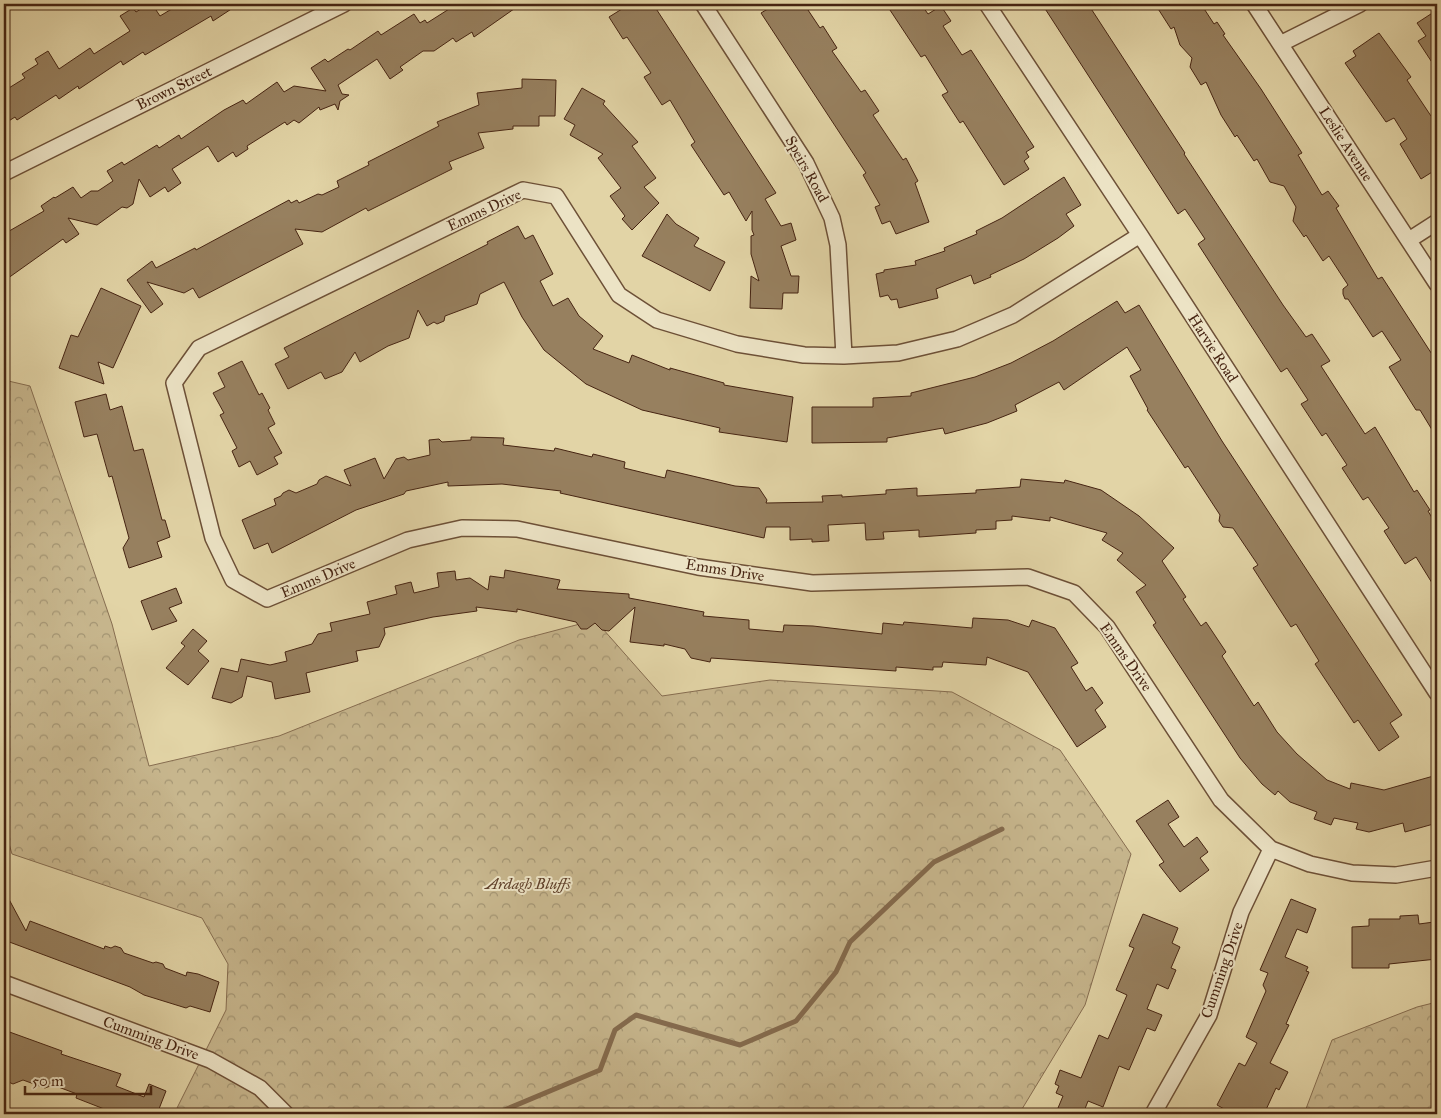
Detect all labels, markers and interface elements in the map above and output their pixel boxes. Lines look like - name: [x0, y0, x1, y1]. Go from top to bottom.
- street label: Brown Street: [133, 62, 215, 114]
- street label: Leslie Avenue: [1315, 103, 1377, 185]
- street label: Speirs Road: [781, 133, 833, 206]
- street label: Emms Drive: [444, 185, 524, 235]
- street label: Harvie Road: [1184, 310, 1242, 386]
- street label: Emms Drive: [278, 554, 358, 602]
- street label: Emms Drive: [684, 555, 766, 585]
- street label: Emms Drive: [1096, 619, 1156, 695]
- park label: Ardagh Bluffs: [483, 875, 571, 893]
- street label: Cumming Drive: [1197, 920, 1247, 1020]
- street label: Cumming Drive: [101, 1012, 201, 1064]
- scale bar: [25, 1063, 151, 1095]
- text: 50 m: [32, 1072, 64, 1090]

